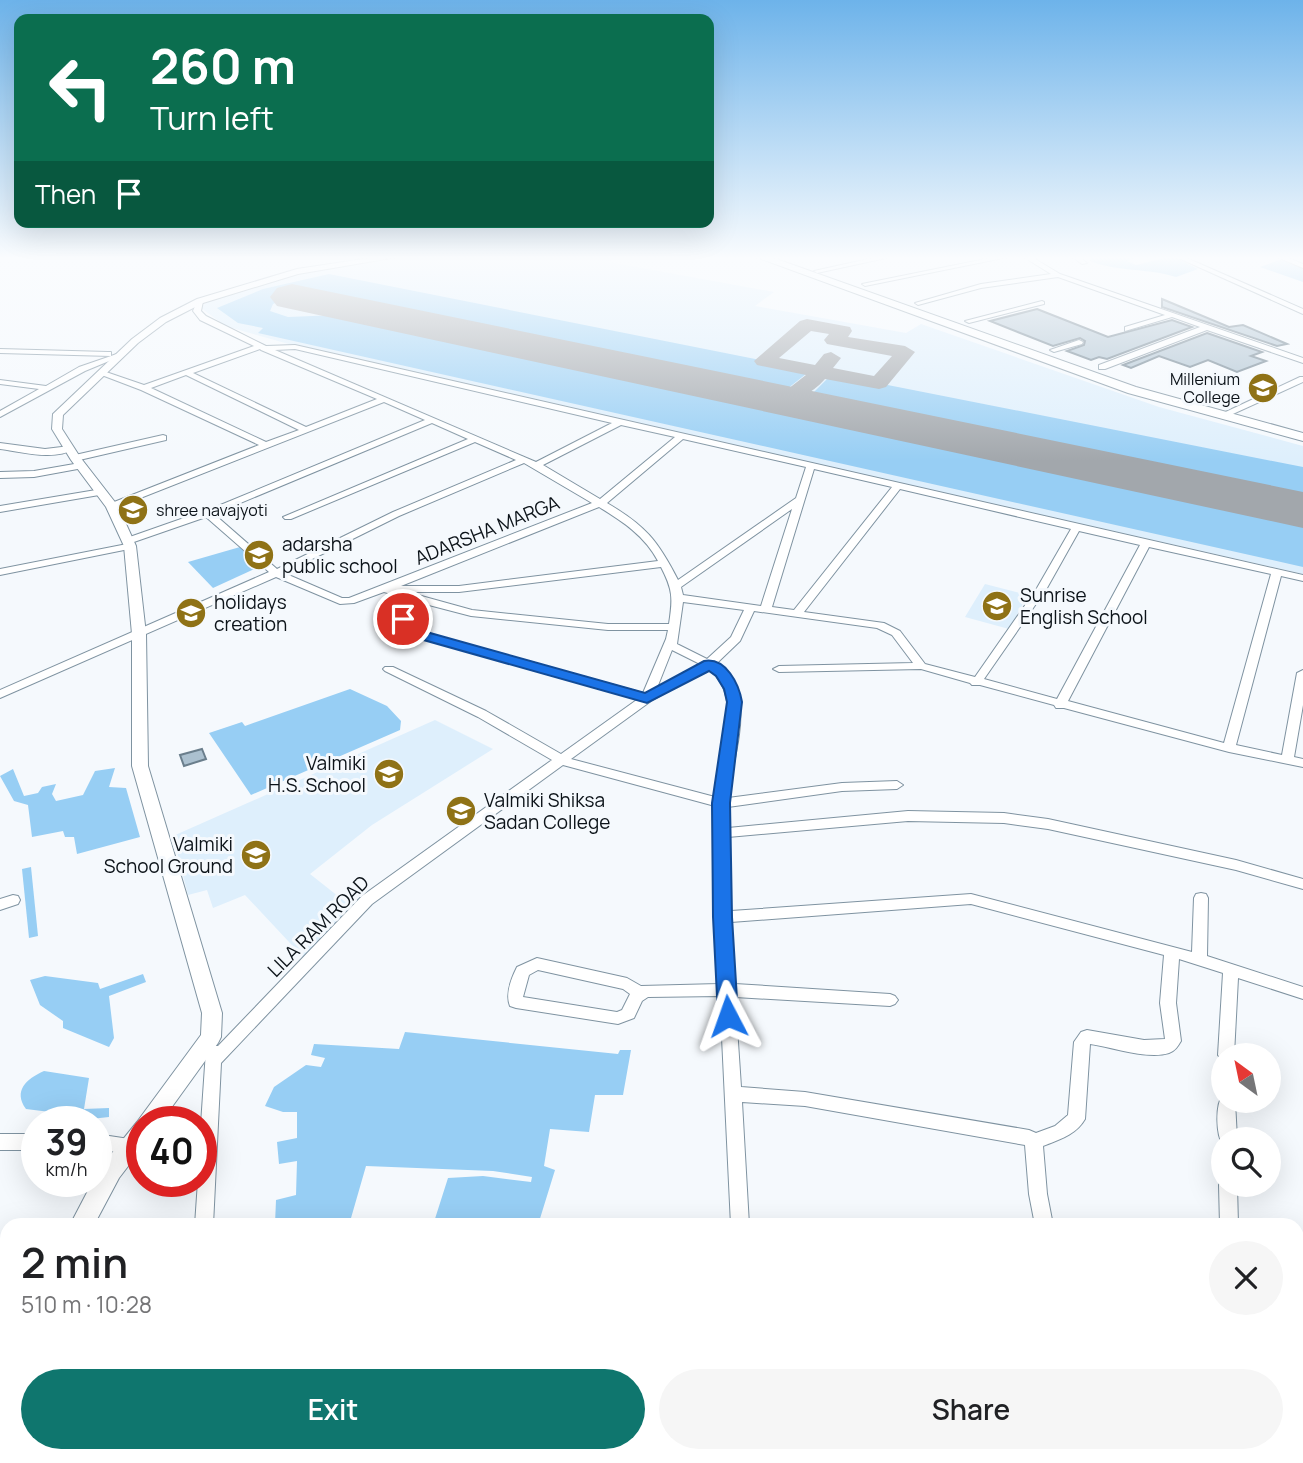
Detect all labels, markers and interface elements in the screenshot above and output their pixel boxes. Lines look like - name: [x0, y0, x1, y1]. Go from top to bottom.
- text: 260 m: [150, 32, 296, 99]
- icon: left: [35, 42, 126, 133]
- text: Turn left: [150, 96, 274, 140]
- icon: arrive: [110, 175, 148, 213]
- text: Then: [35, 176, 96, 212]
- place label: Millenium College: [1170, 368, 1240, 408]
- school or university icon: Millenium College: [1246, 371, 1280, 405]
- street label: ADARSHA MARGA: [411, 489, 563, 571]
- school or university icon: shree navajyoti: [116, 493, 150, 527]
- place label: shree navajyoti: [156, 499, 268, 521]
- place label: adarsha public school: [282, 531, 398, 579]
- school or university icon: adarsha public school: [242, 538, 276, 572]
- place label: Sunrise English School: [1020, 582, 1148, 630]
- place label: holidays creation: [214, 589, 287, 637]
- pin: [373, 589, 433, 649]
- school or university icon: Sunrise English School: [980, 589, 1014, 623]
- school or university icon: holidays creation: [174, 596, 208, 630]
- icon: arrive: [384, 600, 422, 638]
- place label: Valmiki H.S. School: [268, 750, 366, 798]
- school or university icon: Valmiki H.S. School: [372, 757, 406, 791]
- place label: Valmiki Shiksa Sadan College: [484, 787, 610, 835]
- school or university icon: Valmiki Shiksa Sadan College: [444, 794, 478, 828]
- place label: Valmiki School Ground: [104, 831, 233, 879]
- school or university icon: Valmiki School Ground: [239, 838, 273, 872]
- street label: LILA RAM ROAD: [262, 870, 374, 982]
- position arrow: [691, 979, 765, 1053]
- north arrow: [1211, 1043, 1281, 1113]
- map controls: [1211, 1043, 1281, 1197]
- speed limit sign: 40: [126, 1106, 217, 1197]
- text: 39: [45, 1118, 88, 1166]
- button: search: [1211, 1127, 1281, 1197]
- text: km/h: [46, 1157, 87, 1181]
- text: 2 min: [21, 1233, 128, 1291]
- button: close: [1209, 1241, 1283, 1315]
- text: 510 m · 10:28: [21, 1288, 152, 1320]
- button: Exit: [21, 1369, 645, 1449]
- button: Share: [659, 1369, 1283, 1449]

